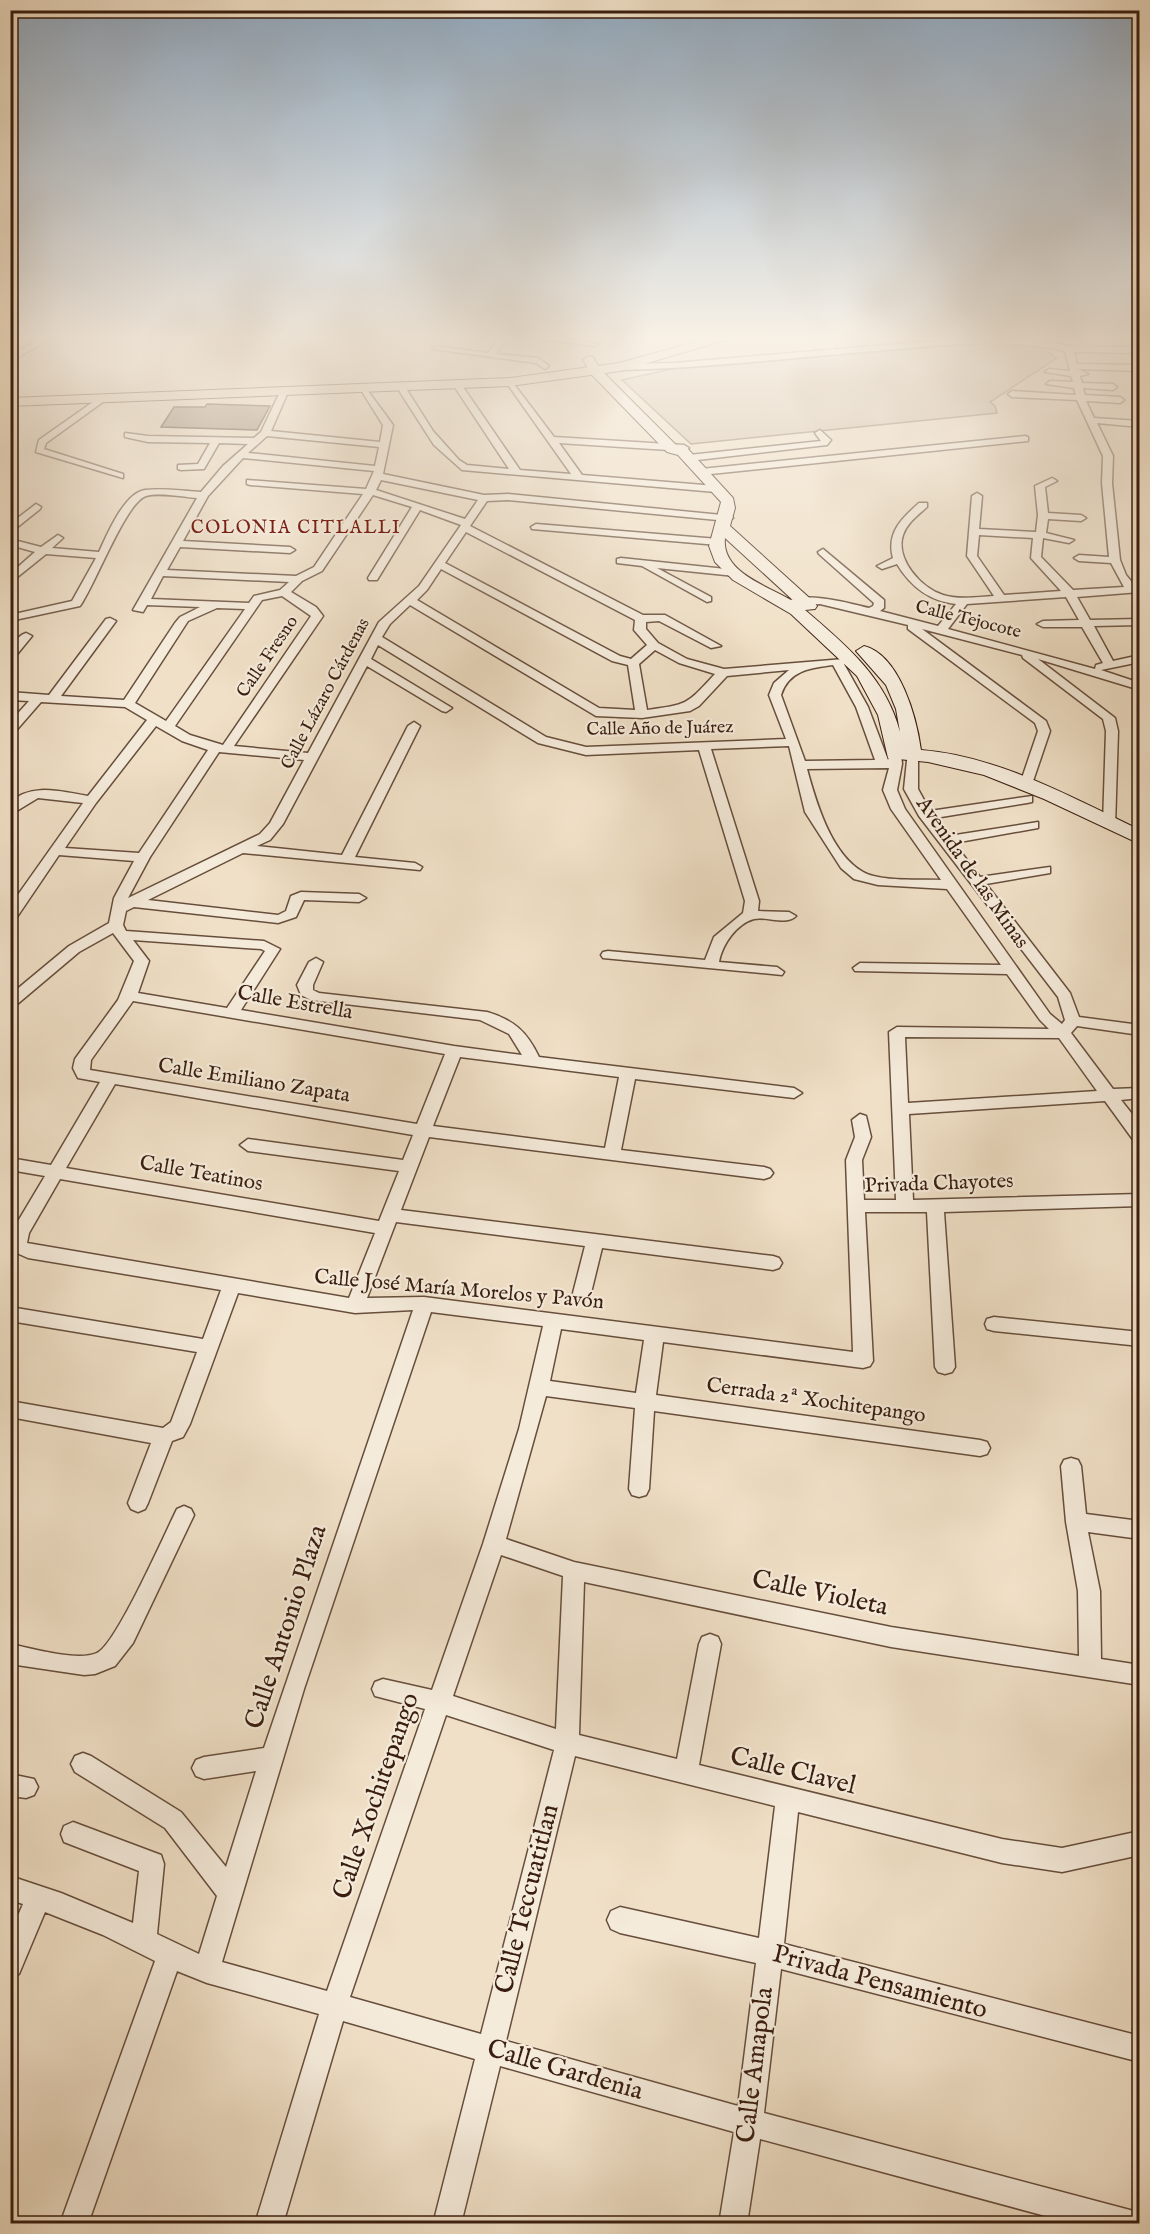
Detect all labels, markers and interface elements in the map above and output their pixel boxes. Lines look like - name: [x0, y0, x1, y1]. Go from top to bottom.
- district label: COLONIA CITLALLI: [191, 517, 401, 540]
- street label: Calle Tejocote: [913, 596, 1023, 644]
- street label: Calle Fresno: [232, 611, 304, 703]
- street label: Calle Lázaro Cárdenas: [276, 614, 376, 774]
- street label: Calle Año de Juárez: [586, 716, 734, 742]
- street label: Avenida de las Minas: [909, 791, 1035, 954]
- street label: Calle Estrella: [235, 980, 356, 1027]
- street label: Calle Emiliano Zapata: [156, 1052, 353, 1110]
- street label: Calle Teatinos: [137, 1150, 265, 1198]
- street label: Privada Chayotes: [864, 1168, 1014, 1200]
- street label: Calle José María Morelos y Pavón: [313, 1264, 605, 1316]
- street label: Cerrada 2ª Xochitepango: [705, 1372, 927, 1430]
- street label: Calle Antonio Plaza: [237, 1520, 335, 1733]
- street label: Calle Violeta: [749, 1562, 892, 1624]
- street label: Calle Xochitepango: [325, 1688, 427, 1904]
- street label: Calle Clavel: [727, 1739, 860, 1803]
- street label: Calle Teccuatitlan: [488, 1801, 567, 1997]
- street label: Privada Pensamiento: [769, 1937, 991, 2027]
- street label: Calle Amapola: [729, 1984, 781, 2145]
- street label: Calle Gardenia: [483, 2032, 648, 2108]

